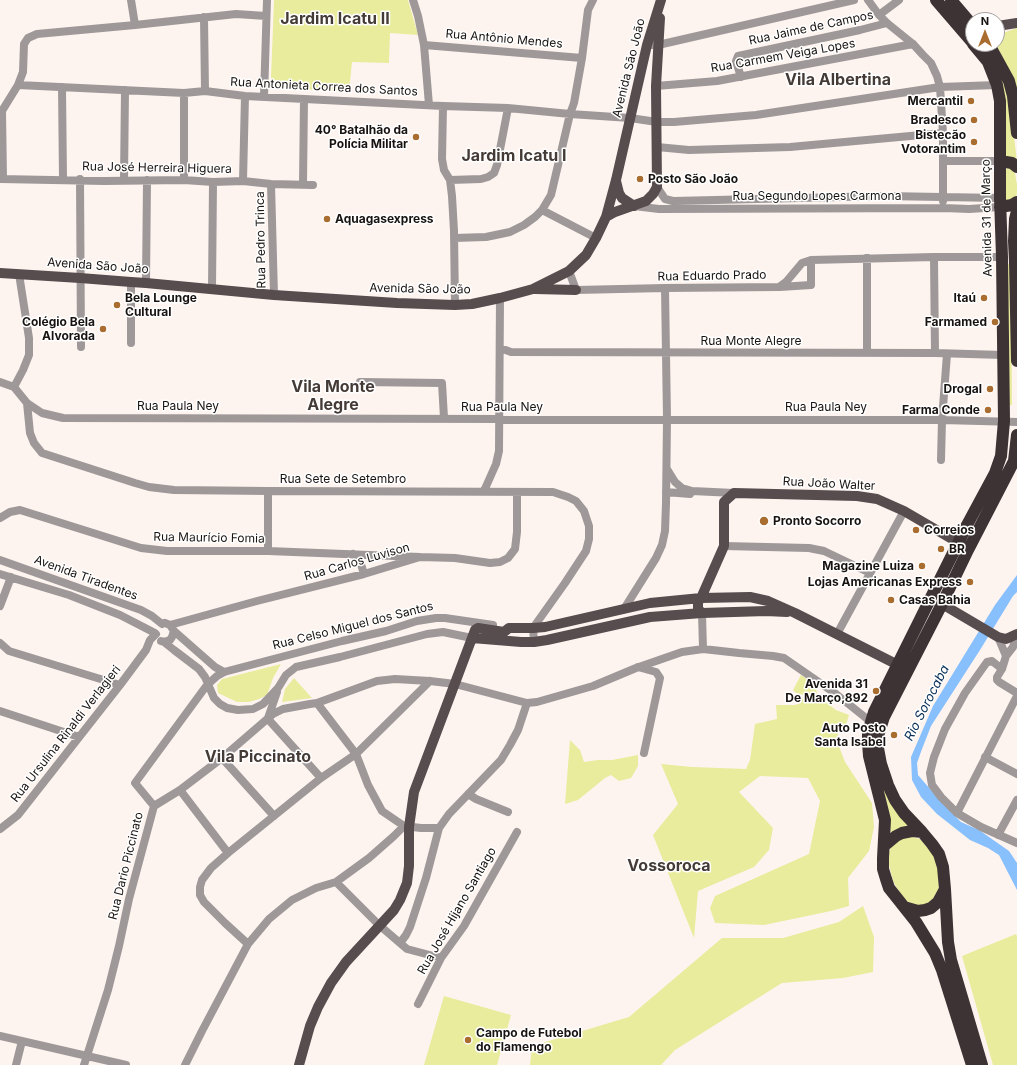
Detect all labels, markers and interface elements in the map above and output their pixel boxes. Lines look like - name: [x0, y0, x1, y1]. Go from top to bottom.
- street label: Rua Jaime de Campos: [747, 8, 875, 48]
- district label: Jardim Icatu II: [280, 9, 390, 29]
- north arrow: [965, 12, 1005, 52]
- text: N: [981, 14, 989, 28]
- street label: Avenida São João: [610, 17, 648, 119]
- street label: Rua Antônio Mendes: [445, 27, 563, 51]
- street label: Rua Carmem Veiga Lopes: [710, 36, 856, 76]
- district label: Vila Albertina: [785, 70, 891, 90]
- street label: Rua Antonieta Correa dos Santos: [230, 75, 418, 99]
- place label: Mercantil: [908, 94, 963, 108]
- marker: Mercantil: [966, 96, 976, 106]
- place label: Bradesco: [911, 113, 966, 127]
- marker: Bradesco: [969, 115, 979, 125]
- place label: 40° Batalhão da Polícia Militar: [315, 123, 408, 151]
- place label: Bistecão Votorantim: [901, 128, 966, 156]
- marker: 40° Batalhão da Polícia Militar: [411, 132, 421, 142]
- marker: Bistecão Votorantim: [969, 137, 979, 147]
- district label: Jardim Icatu I: [461, 146, 567, 166]
- street label: Rua José Herreira Higuera: [82, 159, 232, 177]
- street label: Avenida 31 de Março: [979, 159, 995, 277]
- place label: Posto São João: [648, 172, 738, 186]
- marker: Posto São João: [635, 174, 645, 184]
- street label: Rua Segundo Lopes Carmona: [733, 189, 901, 203]
- street label: Rua Pedro Trinca: [253, 191, 269, 289]
- place label: Aquagasexpress: [335, 212, 434, 226]
- marker: Aquagasexpress: [322, 214, 332, 224]
- street label: Avenida São João: [47, 255, 149, 277]
- street label: Rua Eduardo Prado: [657, 268, 767, 284]
- street label: Avenida São João: [369, 281, 471, 297]
- place label: Bela Lounge Cultural: [125, 291, 197, 319]
- place label: Itaú: [954, 291, 976, 305]
- marker: Itaú: [979, 293, 989, 303]
- marker: Bela Lounge Cultural: [112, 300, 122, 310]
- place label: Colégio Bela Alvorada: [22, 315, 95, 343]
- place label: Farmamed: [925, 315, 987, 329]
- marker: Farmamed: [990, 317, 1000, 327]
- marker: Colégio Bela Alvorada: [98, 324, 108, 334]
- street label: Rua Monte Alegre: [700, 334, 802, 348]
- district label: Vila Monte Alegre: [291, 377, 375, 415]
- place label: Drogal: [944, 382, 982, 396]
- marker: Drogal: [985, 384, 995, 394]
- street label: Rua Paula Ney: [137, 399, 219, 413]
- street label: Rua Paula Ney: [461, 400, 543, 414]
- street label: Rua Paula Ney: [785, 400, 867, 414]
- place label: Farma Conde: [902, 403, 980, 417]
- marker: Farma Conde: [983, 405, 993, 415]
- street label: Rua Sete de Setembro: [280, 472, 406, 486]
- street label: Rua João Walter: [782, 474, 876, 494]
- place label: Pronto Socorro: [773, 514, 861, 528]
- marker: Pronto Socorro: [758, 515, 770, 527]
- place label: Correios: [924, 523, 974, 537]
- marker: Correios: [911, 525, 921, 535]
- street label: Rua Maurício Fomia: [153, 530, 265, 546]
- street label: Rua Carlos Luvison: [303, 540, 411, 584]
- place label: BR: [949, 542, 965, 556]
- marker: BR: [936, 544, 946, 554]
- street label: Avenida Tiradentes: [32, 553, 140, 603]
- place label: Magazine Luiza: [822, 559, 914, 573]
- marker: Magazine Luiza: [917, 561, 927, 571]
- place label: Lojas Americanas Express: [808, 575, 962, 589]
- marker: Lojas Americanas Express: [965, 577, 975, 587]
- place label: Casas Bahia: [899, 593, 971, 607]
- marker: Casas Bahia: [886, 595, 896, 605]
- street label: Rua Celso Miguel dos Santos: [271, 599, 435, 653]
- street label: Rua Ursulina Rinaldi Verlagieri: [8, 663, 124, 805]
- water label: Rio Sorocaba: [901, 663, 953, 743]
- place label: Avenida 31 De Março,892: [785, 677, 868, 705]
- marker: Avenida 31 De Março,892: [871, 686, 881, 696]
- place label: Auto Posto Santa Isabel: [814, 721, 886, 749]
- marker: Auto Posto Santa Isabel: [889, 730, 899, 740]
- district label: Vila Piccinato: [205, 747, 311, 767]
- street label: Rua Dario Piccinato: [106, 811, 146, 921]
- street label: Rua José Hijano Santiago: [415, 845, 499, 977]
- district label: Vossoroca: [627, 856, 711, 876]
- place label: Campo de Futebol do Flamengo: [476, 1026, 582, 1054]
- marker: Campo de Futebol do Flamengo: [463, 1035, 473, 1045]

